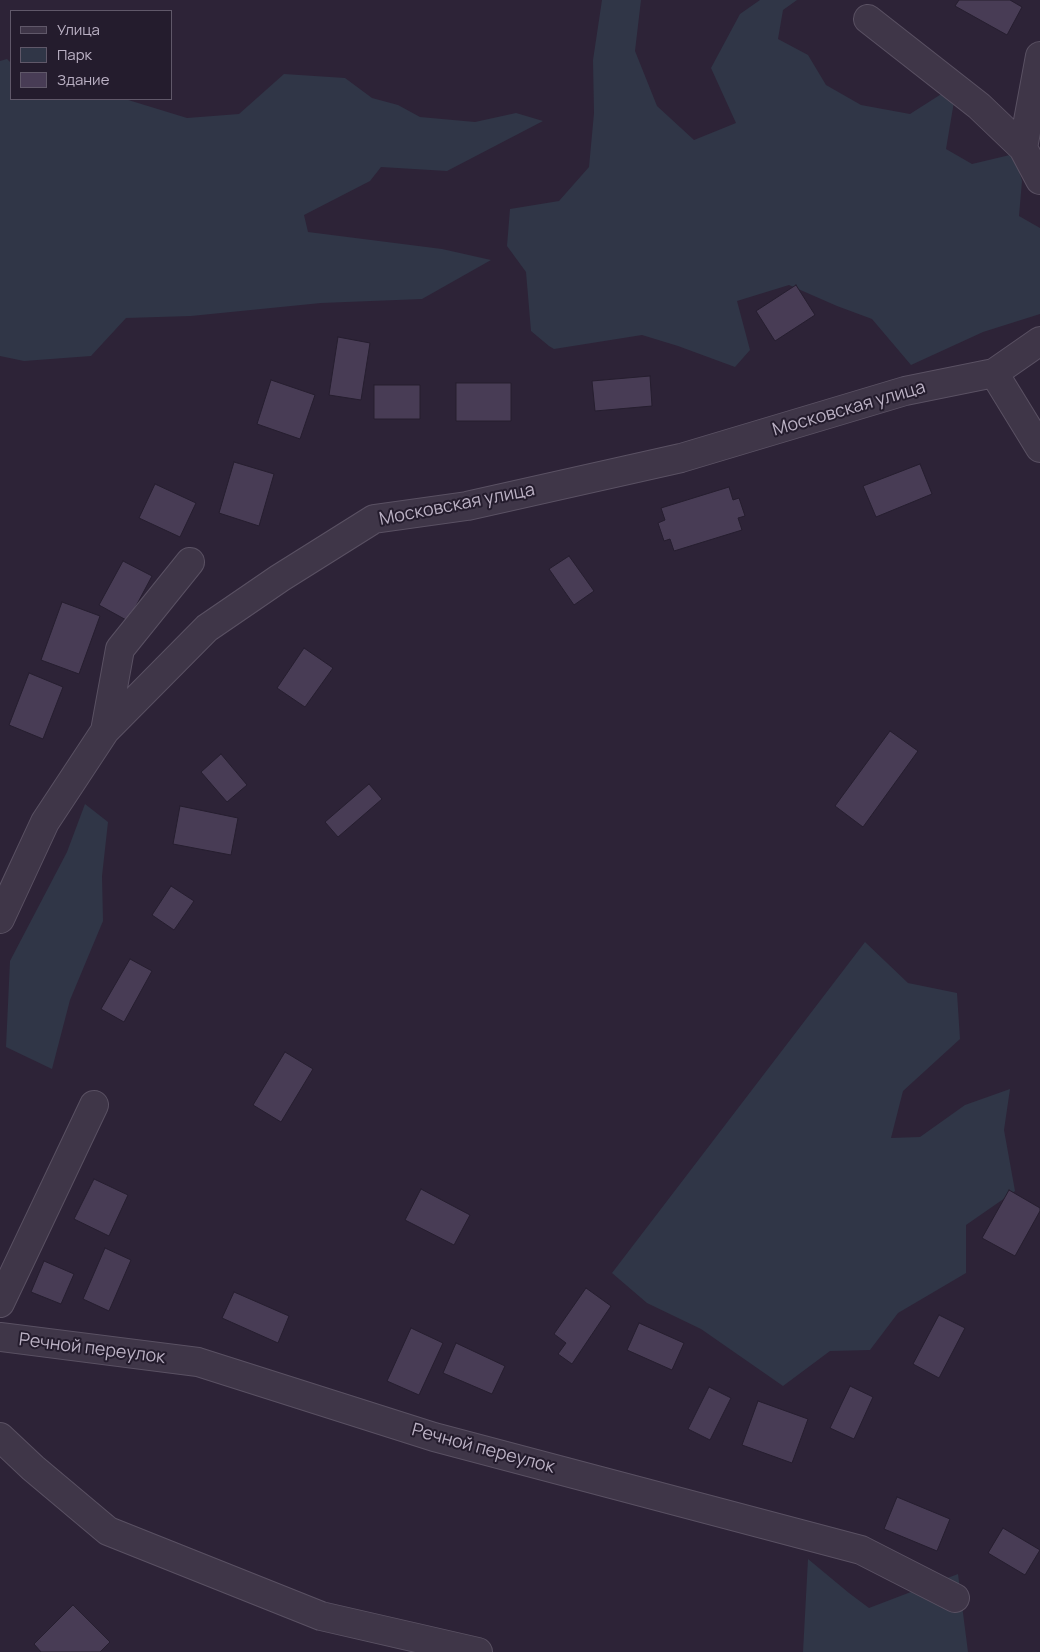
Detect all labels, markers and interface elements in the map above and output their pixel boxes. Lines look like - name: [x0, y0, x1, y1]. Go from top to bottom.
- legend: [10, 10, 172, 100]
- text: Улица: [57, 19, 100, 40]
- text: Парк: [57, 44, 92, 65]
- text: Здание: [57, 69, 109, 90]
- street label: Московская улица: [770, 377, 928, 441]
- street label: Московская улица: [377, 479, 537, 531]
- street label: Речной переулок: [18, 1329, 166, 1369]
- street label: Речной переулок: [409, 1420, 557, 1478]

